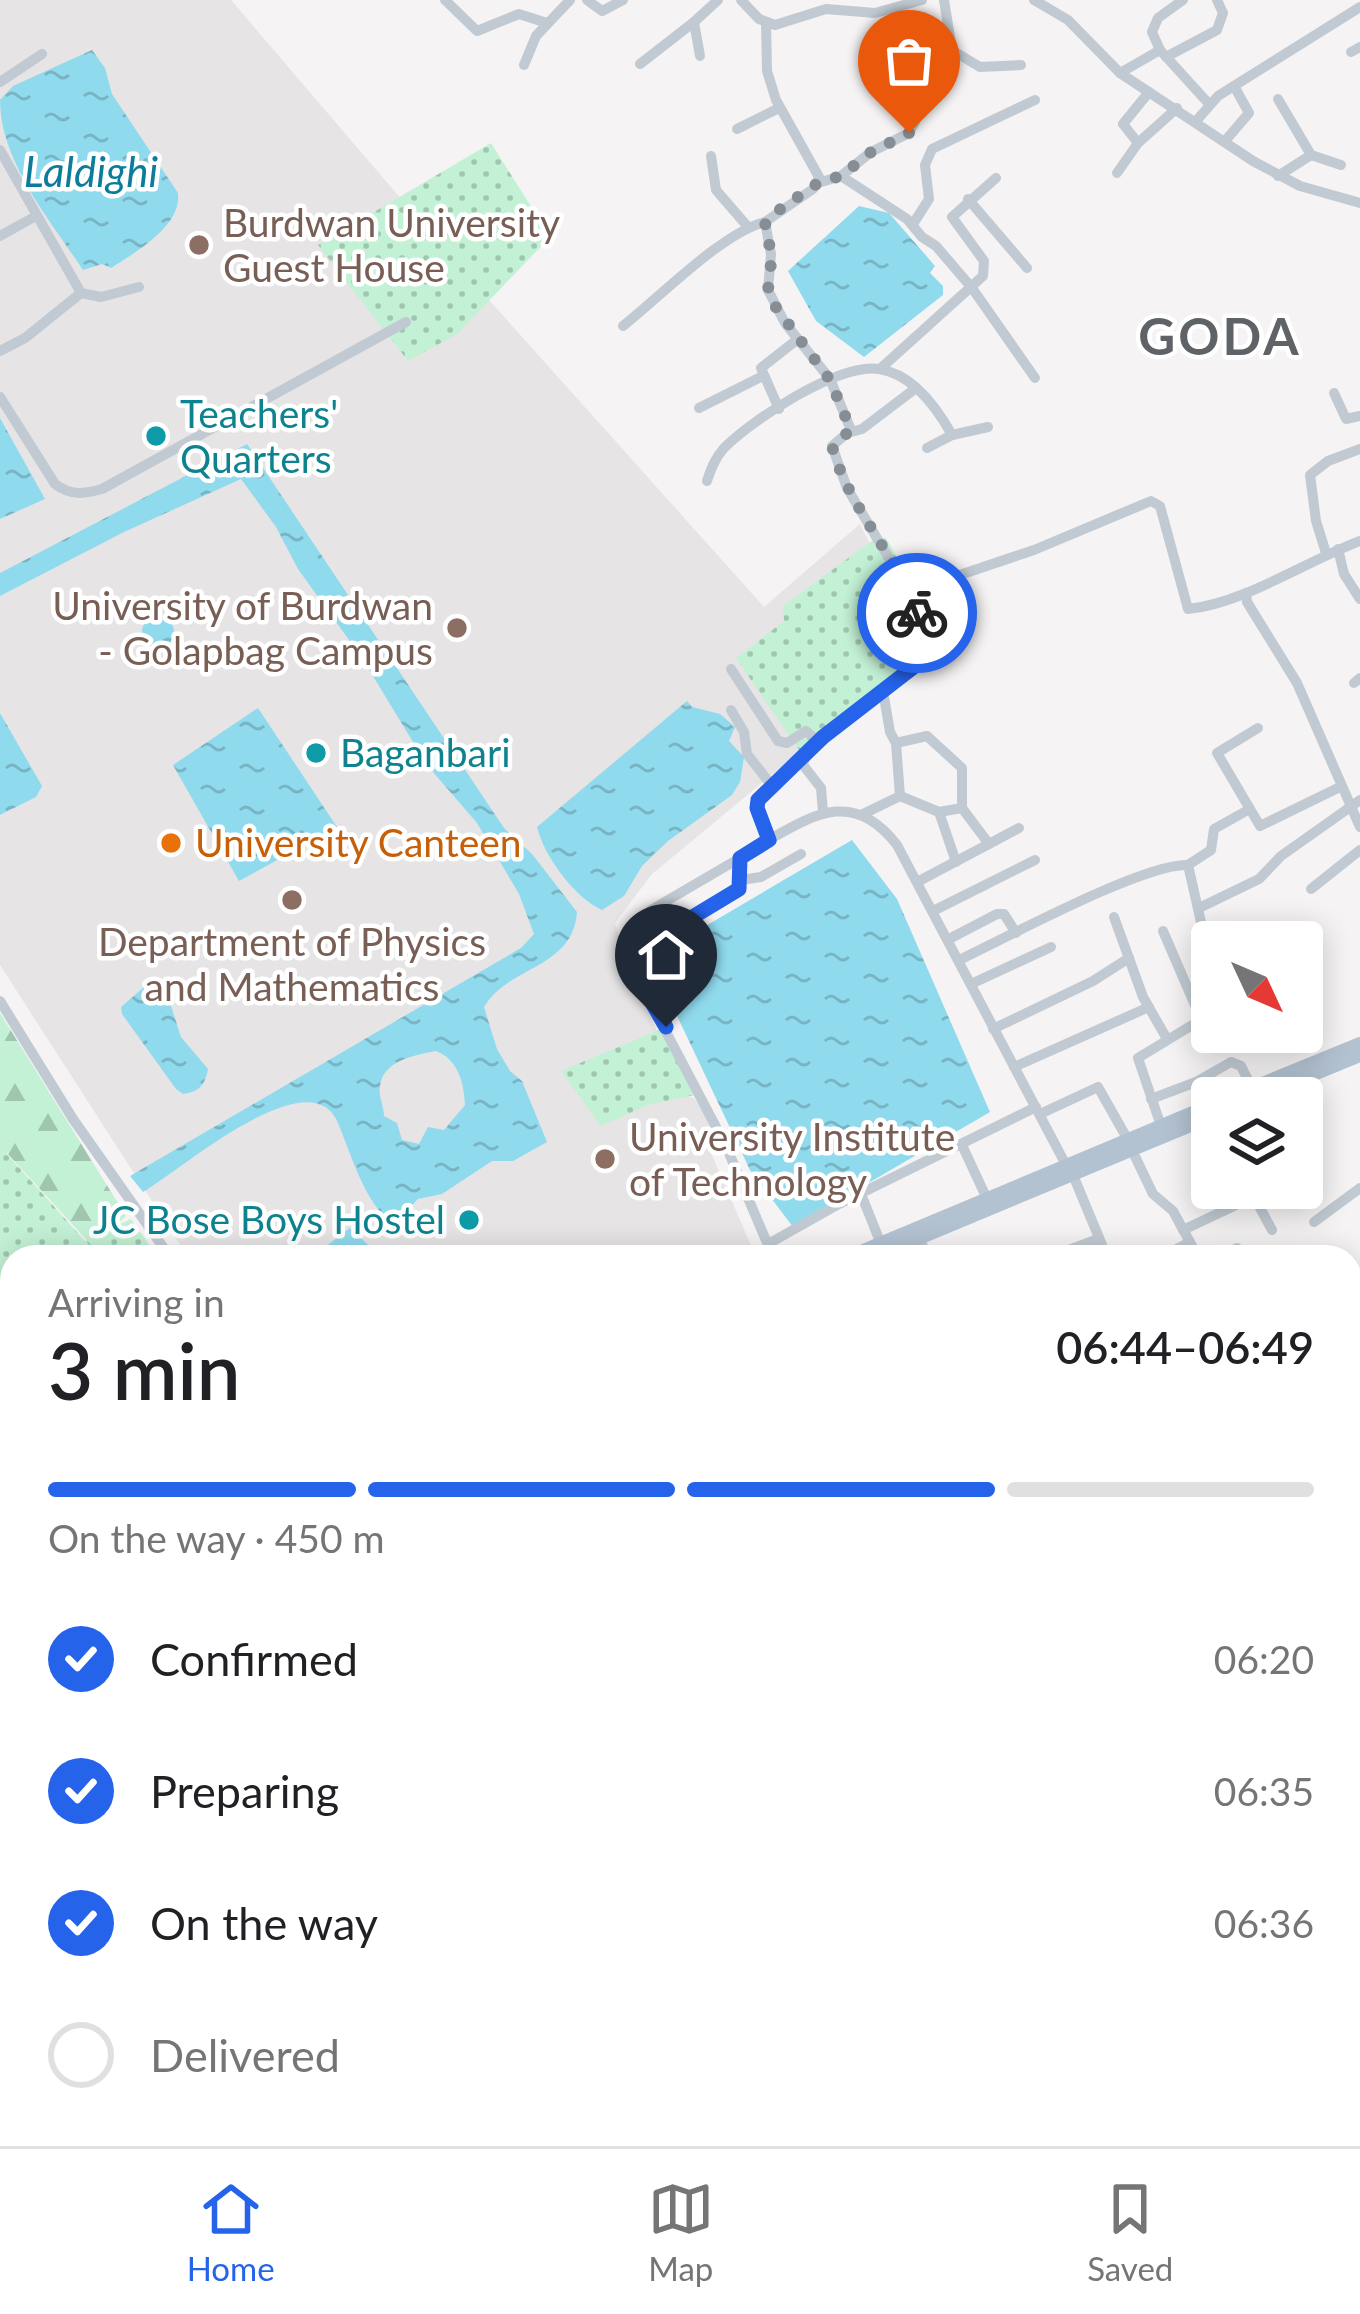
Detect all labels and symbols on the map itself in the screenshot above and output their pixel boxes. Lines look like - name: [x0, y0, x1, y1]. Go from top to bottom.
- pin: [858, 10, 960, 133]
- water label: Laldighi: [24, 146, 158, 196]
- place label: Burdwan University Guest House: [223, 199, 560, 290]
- marker: Burdwan University Guest House: [186, 232, 212, 258]
- district label: GODA: [1138, 305, 1302, 366]
- place label: Teachers' Quarters: [180, 390, 338, 481]
- marker: Teachers' Quarters: [143, 423, 169, 449]
- courier: [857, 553, 977, 673]
- place label: University of Burdwan - Golapbag Campus: [52, 582, 433, 673]
- marker: University of Burdwan - Golapbag Campus: [444, 615, 470, 641]
- place label: Baganbari: [340, 729, 511, 775]
- marker: Baganbari: [303, 740, 329, 766]
- place label: University Canteen: [195, 819, 522, 865]
- marker: University Canteen: [158, 830, 184, 856]
- marker: Department of Physics and Mathematics: [279, 887, 305, 913]
- pin: [615, 904, 717, 1027]
- place label: Department of Physics and Mathematics: [98, 918, 486, 1009]
- north arrow: [1191, 921, 1323, 1053]
- place label: University Institute of Technology: [629, 1113, 955, 1204]
- marker: University Institute of Technology: [592, 1146, 618, 1172]
- place label: JC Bose Boys Hostel: [93, 1196, 445, 1242]
- marker: JC Bose Boys Hostel: [456, 1207, 482, 1233]

